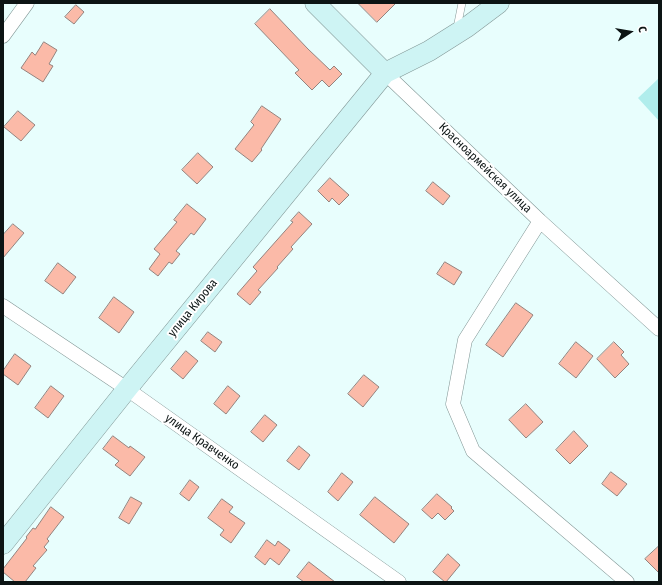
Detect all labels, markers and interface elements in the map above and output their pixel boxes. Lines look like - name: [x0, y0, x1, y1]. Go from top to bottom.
- north arrow: [610, 12, 650, 52]
- text: С: [635, 25, 649, 34]
- street label: Красноармейская улица: [436, 120, 534, 216]
- street label: улица Кирова: [165, 276, 221, 340]
- street label: улица Кравченко: [162, 411, 242, 473]

